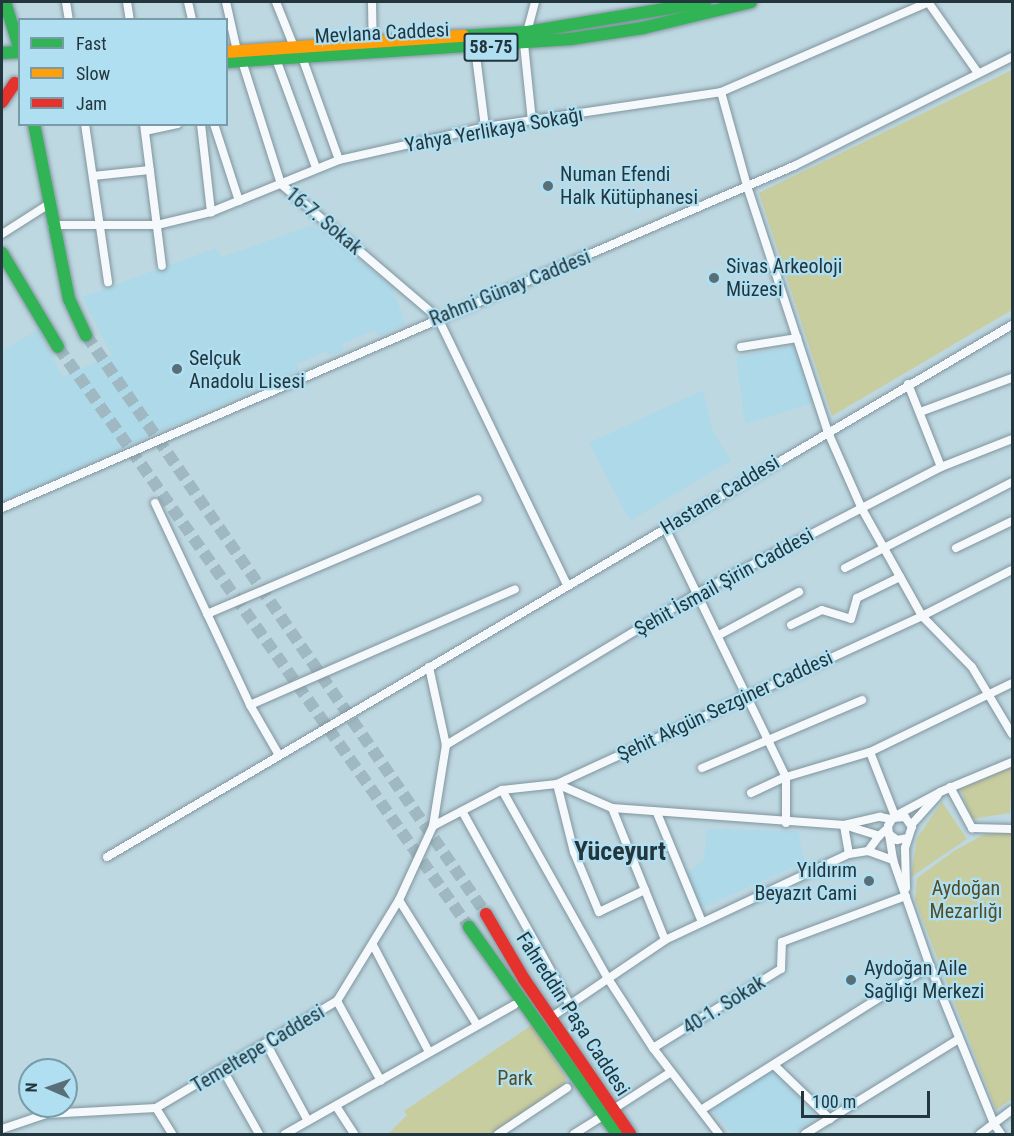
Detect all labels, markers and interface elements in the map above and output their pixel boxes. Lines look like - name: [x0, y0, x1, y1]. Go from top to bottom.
- street label: Mevlana Caddesi: [314, 17, 450, 49]
- legend: [18, 18, 228, 126]
- road number: 58-75: [462, 32, 520, 62]
- text: Fast: [76, 33, 107, 54]
- text: Slow: [76, 63, 110, 84]
- text: Jam: [76, 93, 107, 114]
- street label: Yahya Yerlikaya Sokağı: [403, 103, 585, 157]
- place label: Numan Efendi Halk Kütüphanesi: [560, 162, 698, 209]
- marker: Numan Efendi Halk Kütüphanesi: [541, 179, 555, 193]
- street label: 16-7. Sokak: [281, 182, 367, 260]
- street label: Rahmi Günay Caddesi: [426, 245, 594, 331]
- place label: Sivas Arkeoloji Müzesi: [726, 254, 842, 301]
- marker: Sivas Arkeoloji Müzesi: [707, 271, 721, 285]
- place label: Selçuk Anadolu Lisesi: [189, 346, 305, 393]
- marker: Selçuk Anadolu Lisesi: [170, 362, 184, 376]
- street label: Hastane Caddesi: [656, 450, 784, 540]
- street label: Şehit İsmail Şirin Caddesi: [630, 523, 818, 641]
- street label: Şehit Akgün Sezginer Caddesi: [613, 645, 837, 767]
- district label: Yüceyurt: [574, 836, 666, 868]
- place label: Yıldırım Beyazıt Cami: [755, 858, 857, 905]
- marker: Yıldırım Beyazıt Cami: [862, 874, 876, 888]
- park label: Aydoğan Mezarlığı: [930, 876, 1002, 923]
- street label: Fahreddin Paşa Caddesi: [511, 928, 635, 1100]
- place label: Aydoğan Aile Sağlığı Merkezi: [864, 957, 984, 1004]
- street label: 40-1. Sokak: [678, 970, 770, 1040]
- marker: Aydoğan Aile Sağlığı Merkezi: [842, 971, 860, 989]
- street label: Temeltepe Caddesi: [187, 1000, 329, 1098]
- north arrow: [18, 1058, 78, 1118]
- park label: Park: [497, 1066, 533, 1090]
- scale bar: [804, 1079, 933, 1117]
- text: N: [22, 1082, 41, 1093]
- text: 100 m: [812, 1091, 856, 1112]

